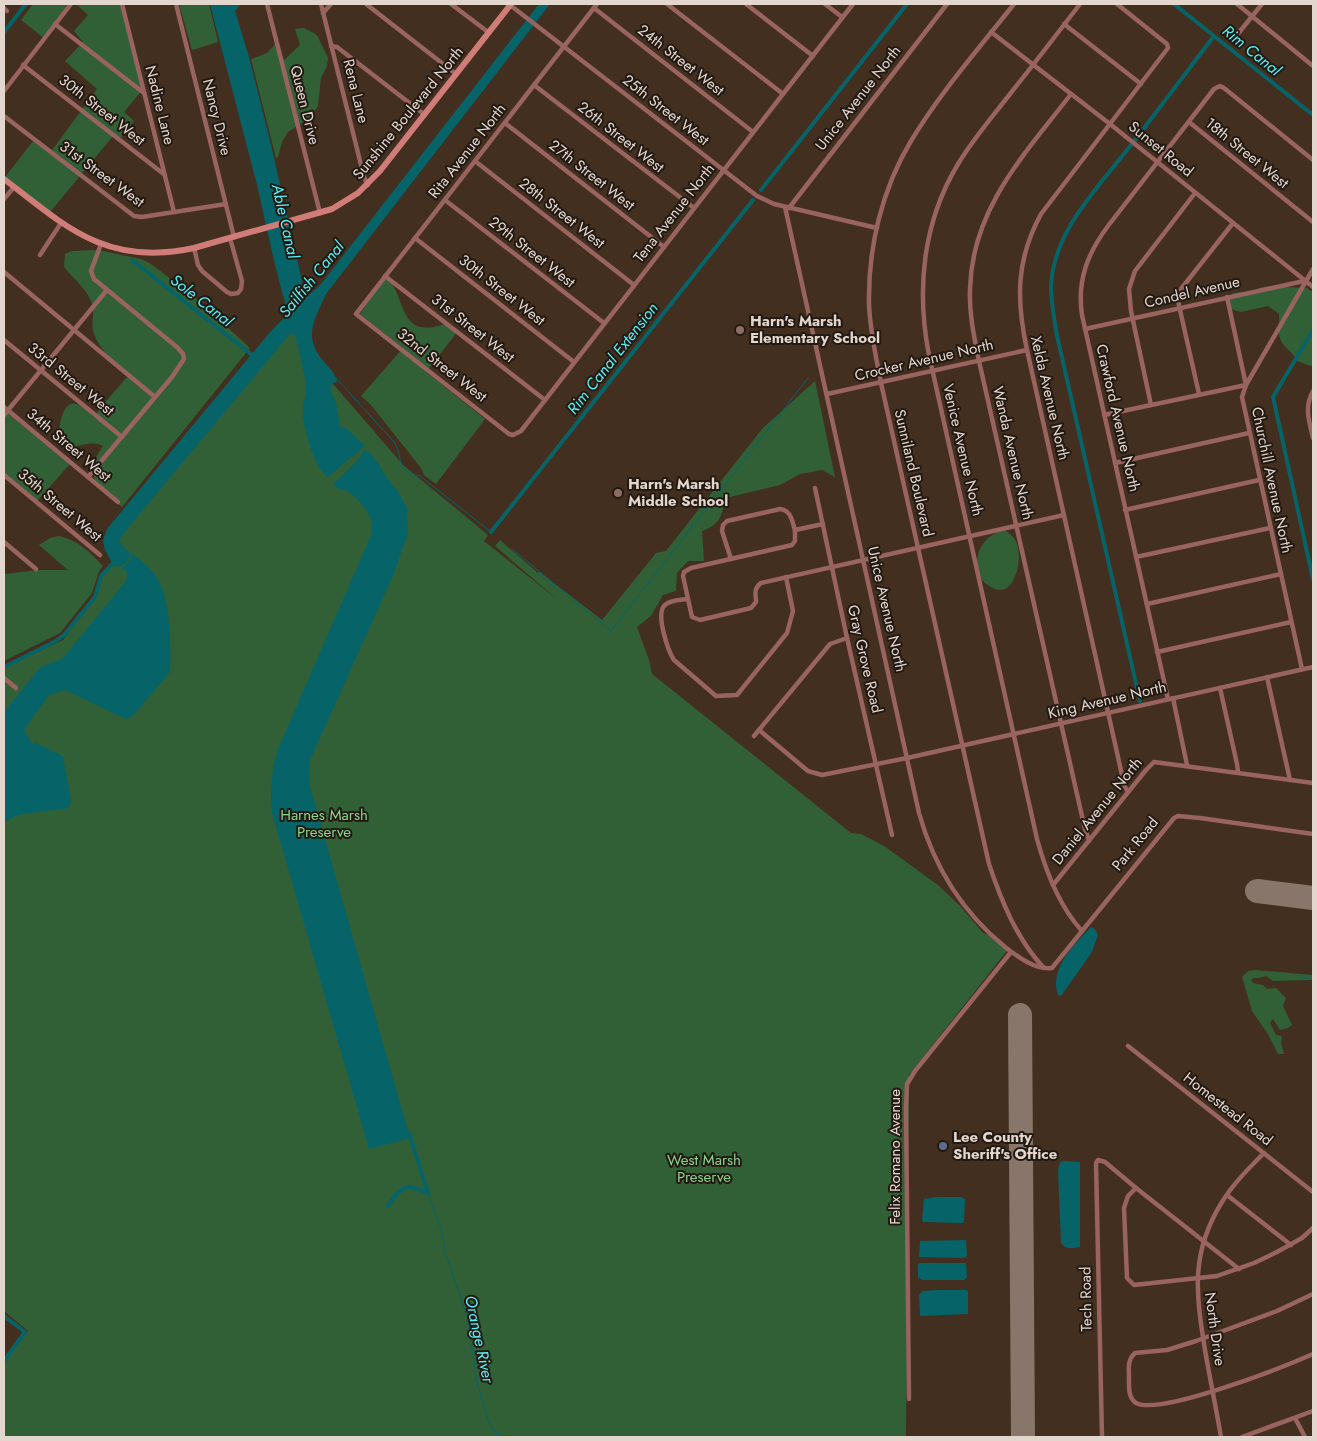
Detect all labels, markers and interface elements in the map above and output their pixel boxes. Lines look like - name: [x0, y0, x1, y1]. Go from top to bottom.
- street label: 24th Street West: [633, 19, 729, 101]
- water label: Rim Canal: [1217, 20, 1287, 82]
- street label: Unice Avenue North: [810, 41, 906, 155]
- street label: Sunshine Boulevard North: [347, 42, 469, 184]
- street label: Rena Lane: [337, 57, 375, 126]
- street label: Nadine Lane: [140, 63, 181, 147]
- street label: Queen Drive: [285, 63, 326, 147]
- street label: 30th Street West: [54, 69, 150, 151]
- street label: 25th Street West: [618, 69, 714, 151]
- street label: Nancy Drive: [197, 76, 237, 158]
- street label: 26th Street West: [573, 96, 669, 178]
- street label: Rita Avenue North: [423, 99, 511, 203]
- street label: 18th Street West: [1200, 112, 1294, 194]
- street label: Sunset Road: [1124, 116, 1198, 182]
- street label: 27th Street West: [544, 134, 640, 216]
- street label: 31st Street West: [55, 136, 149, 213]
- street label: Tena Avenue North: [628, 159, 720, 267]
- street label: 28th Street West: [514, 172, 610, 254]
- water label: Able Canal: [266, 181, 306, 262]
- street label: 29th Street West: [484, 211, 580, 293]
- water label: Sailfish Canal: [273, 235, 350, 323]
- street label: 30th Street West: [454, 249, 550, 331]
- water label: Sole Canal: [166, 269, 239, 333]
- street label: Condel Avenue: [1142, 270, 1242, 314]
- street label: 31st Street West: [427, 288, 520, 368]
- water label: Rim Canal Extension: [561, 297, 663, 419]
- place label: Harn's Marsh Elementary School: [750, 310, 880, 349]
- street label: 32nd Street West: [392, 323, 492, 407]
- marker: Harn's Marsh Elementary School: [734, 324, 746, 336]
- street label: Crocker Avenue North: [852, 333, 996, 387]
- street label: Xelda Avenue North: [1025, 334, 1075, 462]
- street label: 33rd Street West: [23, 337, 119, 421]
- street label: Crawford Avenue North: [1090, 342, 1146, 494]
- street label: Venice Avenue North: [937, 382, 989, 518]
- street label: Wanda Avenue North: [987, 384, 1039, 522]
- street label: 34th Street West: [22, 403, 116, 487]
- street label: Churchill Avenue North: [1246, 405, 1298, 555]
- street label: Sunniland Boulevard: [889, 407, 939, 539]
- street label: 35th Street West: [13, 463, 107, 547]
- place label: Harn's Marsh Middle School: [628, 473, 728, 512]
- marker: Harn's Marsh Middle School: [612, 487, 624, 499]
- street label: Unice Avenue North: [862, 544, 912, 674]
- street label: Gray Grove Road: [842, 603, 888, 715]
- street label: King Avenue North: [1046, 676, 1168, 724]
- street label: Daniel Avenue North: [1047, 753, 1147, 869]
- park label: Harnes Marsh Preserve: [280, 804, 368, 843]
- street label: Park Road: [1106, 812, 1164, 876]
- street label: Homestead Road: [1179, 1067, 1277, 1151]
- street label: Felix Romano Avenue: [884, 1089, 906, 1225]
- place label: Lee County Sheriff's Office: [953, 1126, 1058, 1165]
- marker: Lee County Sheriff's Office: [937, 1140, 949, 1152]
- park label: West Marsh Preserve: [667, 1149, 741, 1188]
- street label: Tech Road: [1074, 1266, 1098, 1332]
- street label: North Drive: [1199, 1291, 1231, 1368]
- water label: Orange River: [459, 1293, 500, 1387]

